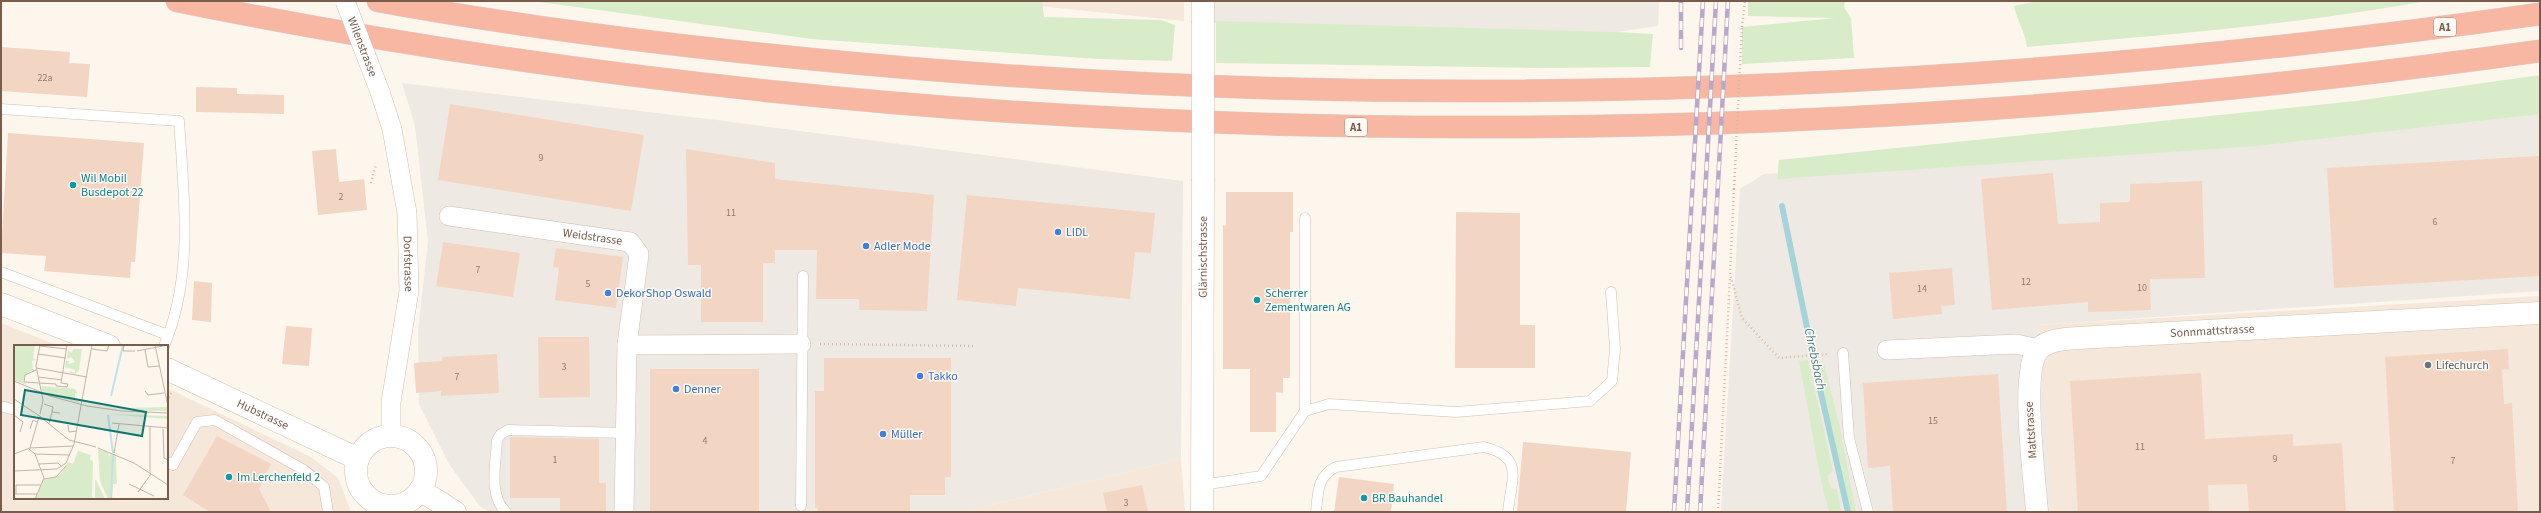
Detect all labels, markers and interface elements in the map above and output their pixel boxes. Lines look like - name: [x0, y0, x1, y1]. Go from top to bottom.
- street label: Wilenstrasse: [343, 14, 382, 79]
- road number: A1: [2434, 18, 2456, 36]
- house number: 22a: [38, 71, 52, 85]
- road number: A1: [1345, 118, 1367, 136]
- house number: 9: [539, 151, 544, 165]
- place label: Wil Mobil Busdepot 22: [81, 170, 144, 201]
- marker: Wil Mobil Busdepot 22: [68, 180, 78, 190]
- house number: 2: [339, 190, 344, 204]
- house number: 11: [726, 206, 736, 220]
- house number: 6: [2433, 215, 2438, 229]
- street label: Glärnischstrasse: [1194, 216, 1211, 298]
- street label: Weidstrasse: [562, 224, 623, 249]
- place label: LIDL: [1066, 224, 1088, 241]
- marker: LIDL: [1053, 227, 1063, 237]
- street label: Dorfstrasse: [399, 235, 418, 292]
- place label: Adler Mode: [874, 238, 931, 255]
- marker: Adler Mode: [861, 241, 871, 251]
- house number: 7: [476, 263, 481, 277]
- house number: 12: [2021, 275, 2031, 289]
- house number: 5: [586, 277, 591, 291]
- house number: 10: [2137, 281, 2147, 295]
- house number: 14: [1917, 282, 1927, 296]
- place label: DekorShop Oswald: [616, 285, 712, 302]
- place label: Scherrer Zementwaren AG: [1265, 285, 1351, 316]
- marker: DekorShop Oswald: [603, 288, 613, 298]
- marker: Scherrer Zementwaren AG: [1252, 295, 1262, 305]
- street label: Sonnmattstrasse: [2170, 320, 2255, 342]
- water label: Chrebsbach: [1800, 326, 1830, 392]
- inset map: [14, 345, 168, 499]
- place label: Lifechurch: [2436, 357, 2489, 374]
- house number: 3: [562, 360, 567, 374]
- marker: Lifechurch: [2423, 360, 2433, 370]
- place label: Takko: [928, 368, 958, 385]
- house number: 7: [455, 370, 460, 384]
- marker: Takko: [915, 371, 925, 381]
- place label: Denner: [684, 381, 721, 398]
- marker: Denner: [671, 384, 681, 394]
- street label: Hubstrasse: [234, 395, 292, 434]
- street label: Mattstrasse: [2021, 401, 2041, 459]
- house number: 15: [1928, 414, 1938, 428]
- place label: Müller: [891, 426, 923, 443]
- marker: Müller: [878, 429, 888, 439]
- house number: 4: [703, 434, 708, 448]
- house number: 11: [2135, 440, 2145, 454]
- house number: 9: [2273, 452, 2278, 466]
- house number: 1: [553, 453, 558, 467]
- house number: 7: [2451, 454, 2456, 468]
- place label: Im Lerchenfeld 2: [237, 469, 320, 486]
- marker: Im Lerchenfeld 2: [224, 472, 234, 482]
- place label: BR Bauhandel: [1372, 490, 1443, 507]
- marker: BR Bauhandel: [1359, 493, 1369, 503]
- house number: 3: [1124, 496, 1129, 510]

